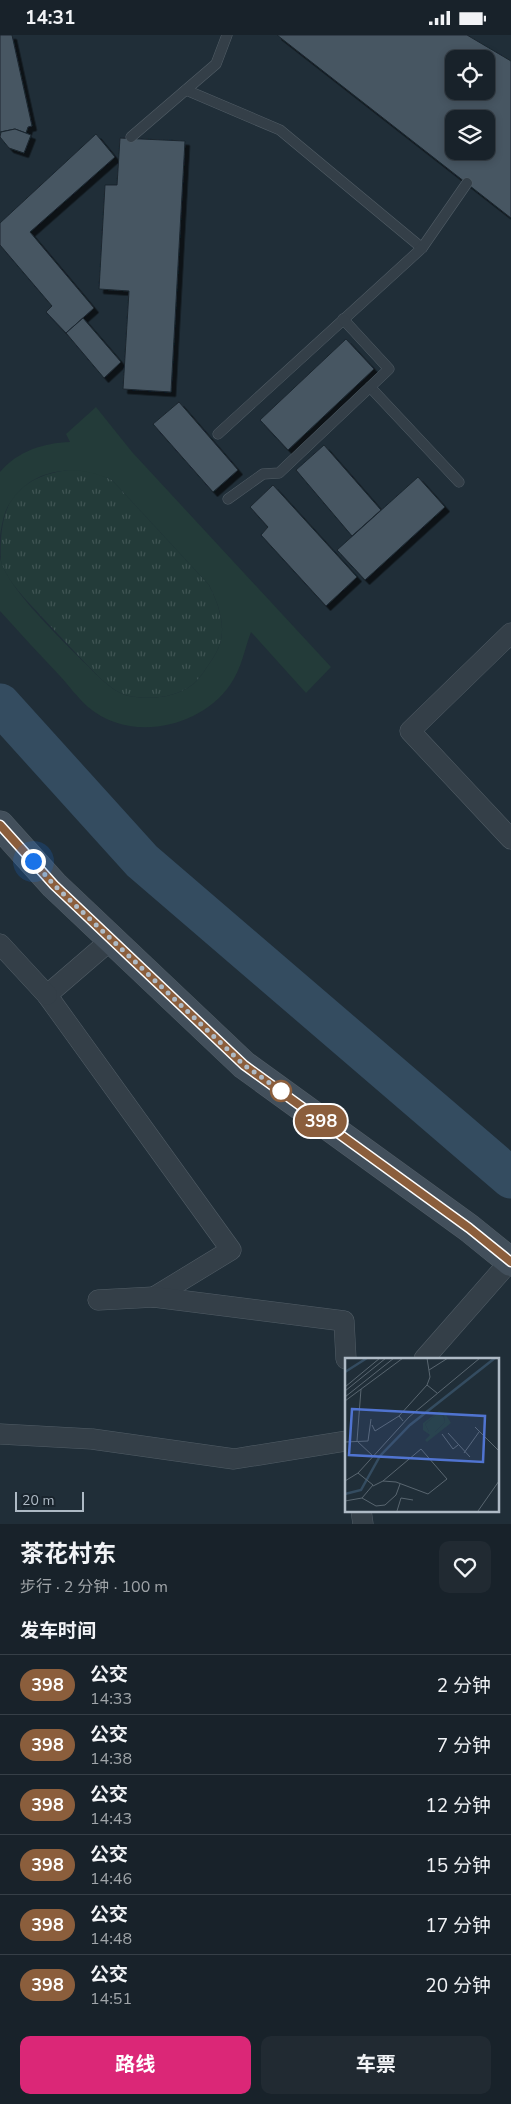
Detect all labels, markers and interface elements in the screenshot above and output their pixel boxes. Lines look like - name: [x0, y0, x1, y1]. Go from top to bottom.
- text: 14:31: [25, 5, 75, 31]
- map controls: [445, 50, 495, 160]
- button: locate: [445, 50, 495, 100]
- button: layers: [445, 110, 495, 160]
- your location: [21, 849, 46, 874]
- unlabelled marker: [270, 1080, 292, 1102]
- line badge: 398: [292, 1105, 350, 1137]
- text: 398: [305, 1109, 337, 1133]
- inset map: [345, 1358, 498, 1511]
- scale bar: [15, 1489, 84, 1512]
- text: 20 m: [22, 1491, 54, 1510]
- text: 茶花村东: [20, 1538, 116, 1570]
- button: heart: [439, 1541, 491, 1593]
- text: 步行 · 2 分钟 · 100 m: [20, 1576, 168, 1598]
- text: 发车时间: [20, 1618, 96, 1644]
- text: 公交: [90, 1662, 128, 1688]
- text: 398: [31, 1673, 64, 1697]
- text: 2 分钟: [437, 1673, 491, 1699]
- text: 14:33: [90, 1688, 132, 1710]
- text: 公交: [90, 1722, 128, 1748]
- text: 398: [31, 1733, 64, 1757]
- text: 7 分钟: [437, 1733, 491, 1759]
- text: 14:38: [90, 1748, 132, 1770]
- text: 公交: [90, 1782, 128, 1808]
- text: 398: [31, 1793, 64, 1817]
- text: 12 分钟: [425, 1793, 491, 1819]
- text: 14:43: [90, 1808, 132, 1830]
- text: 公交: [90, 1842, 128, 1868]
- text: 398: [31, 1853, 64, 1877]
- text: 15 分钟: [425, 1853, 491, 1879]
- text: 14:46: [90, 1868, 132, 1890]
- text: 公交: [90, 1902, 128, 1928]
- text: 398: [31, 1913, 64, 1937]
- text: 17 分钟: [425, 1913, 491, 1939]
- text: 14:48: [90, 1928, 132, 1950]
- text: 公交: [90, 1962, 128, 1988]
- text: 398: [31, 1973, 64, 1997]
- text: 20 分钟: [425, 1973, 491, 1999]
- text: 14:51: [90, 1988, 132, 2010]
- button: 路线: [20, 2036, 251, 2094]
- button: 车票: [261, 2036, 491, 2094]

